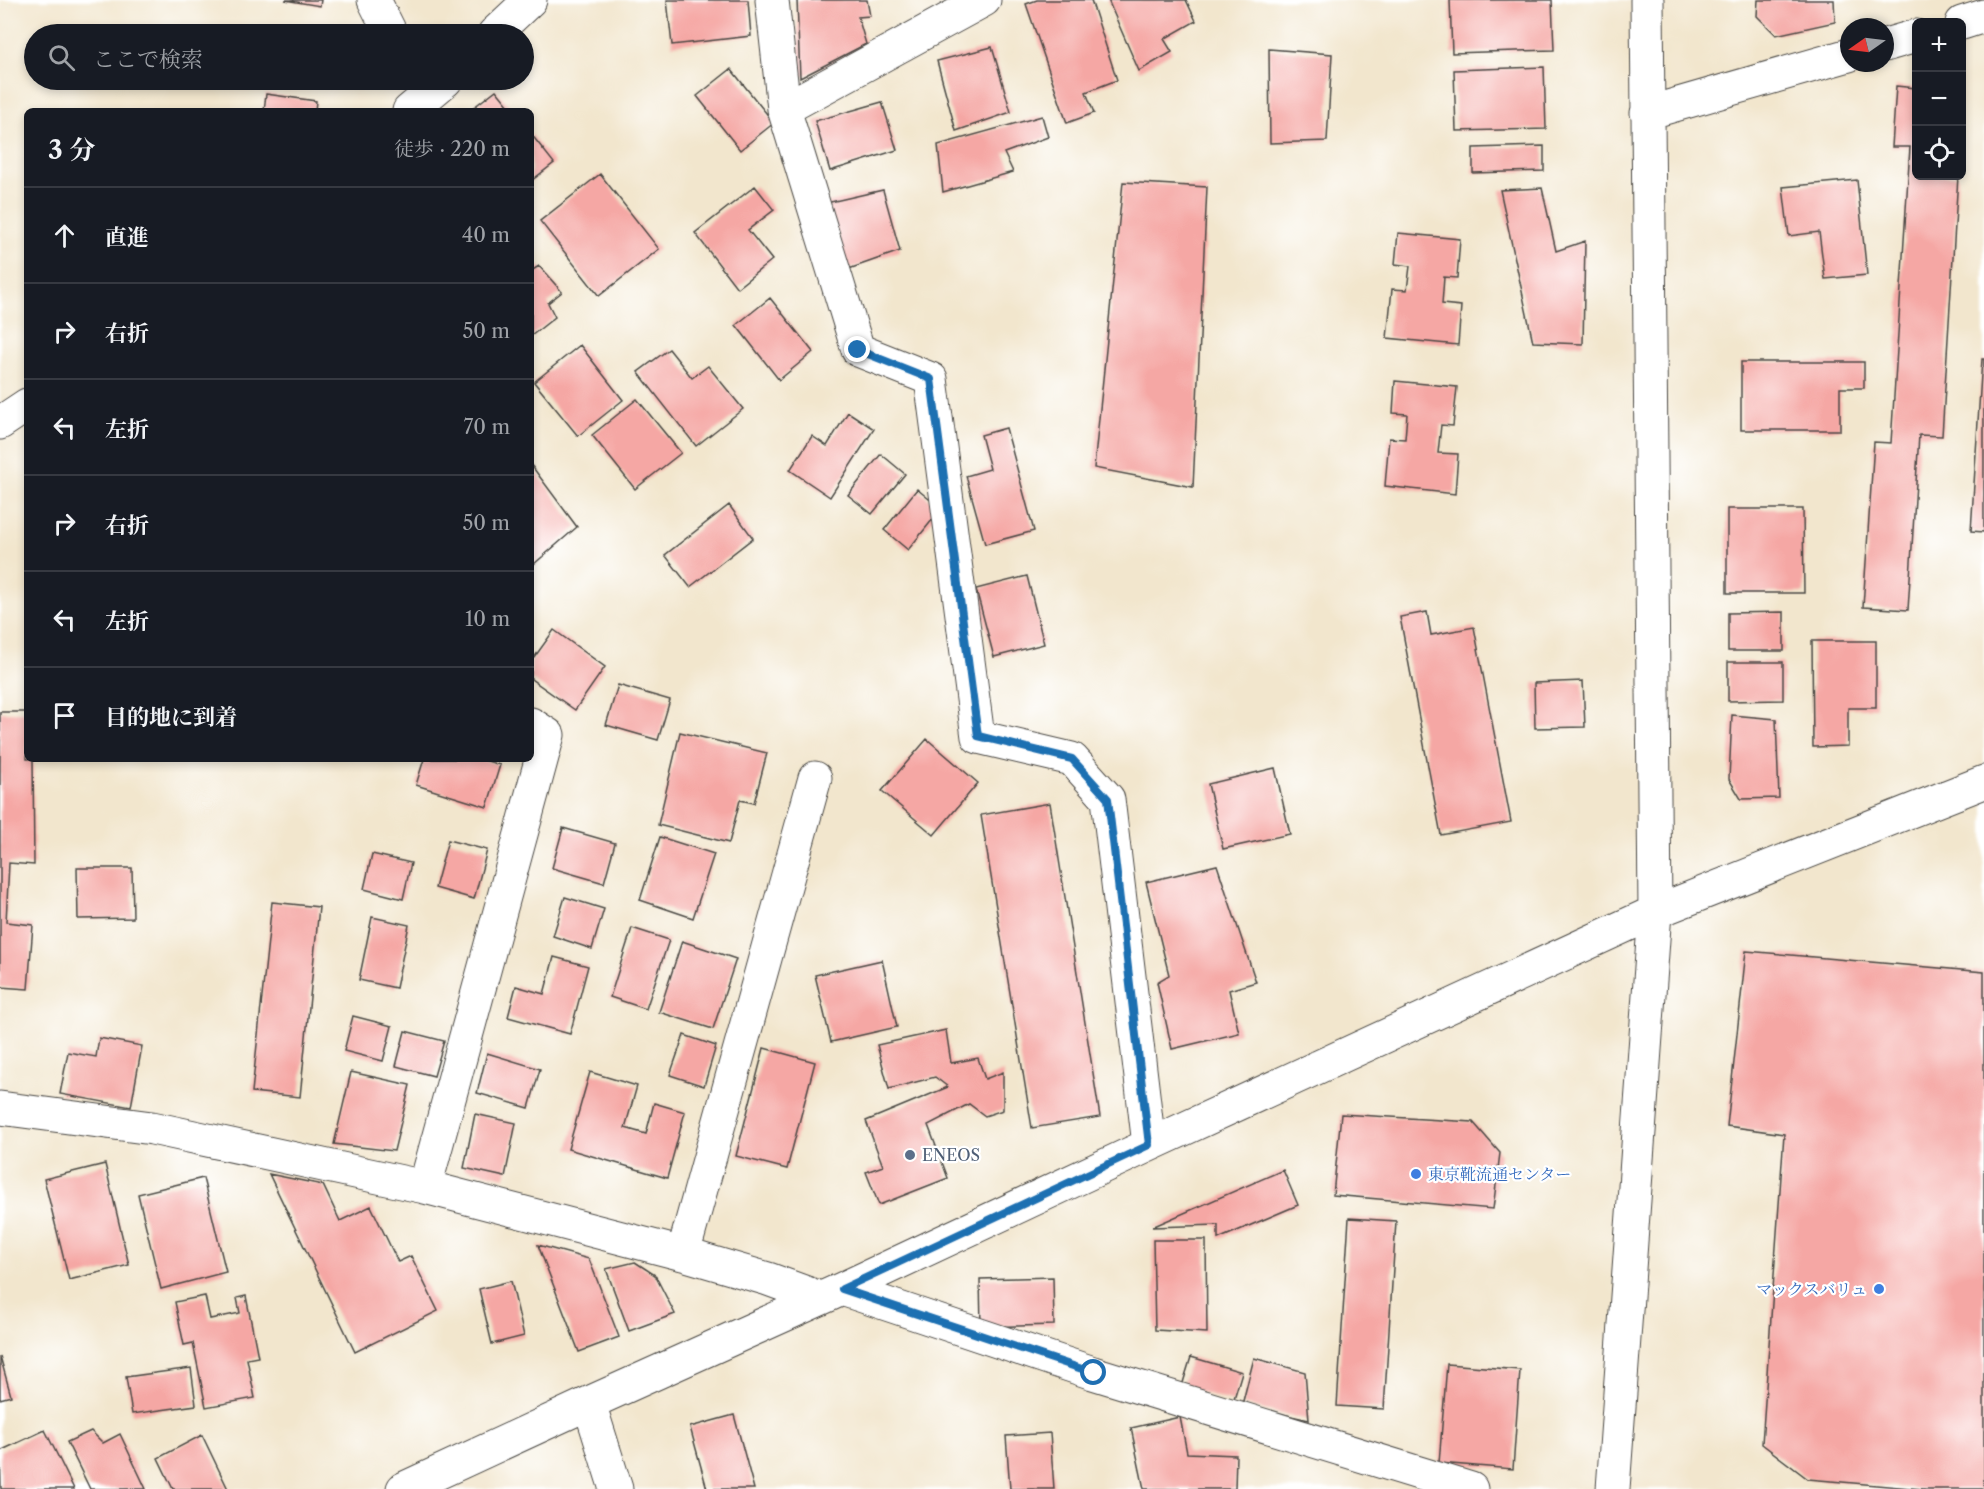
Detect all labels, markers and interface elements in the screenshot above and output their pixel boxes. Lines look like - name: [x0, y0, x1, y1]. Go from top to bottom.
- north arrow: [1840, 18, 1894, 72]
- map controls: [1912, 18, 1966, 180]
- button: +: [1912, 18, 1966, 72]
- search box: [24, 24, 534, 90]
- icon: search: [45, 41, 78, 74]
- text: ここで検索: [93, 46, 203, 73]
- button: −: [1912, 72, 1966, 126]
- button: locate: [1912, 126, 1966, 180]
- text: 3 分: [48, 134, 95, 166]
- text: 徒歩 · 220 m: [394, 137, 510, 161]
- icon: ahead: [48, 219, 81, 252]
- text: 40 m: [462, 223, 510, 247]
- text: 直進: [105, 224, 149, 251]
- icon: right: [48, 315, 81, 348]
- text: 50 m: [463, 319, 510, 343]
- text: 右折: [105, 320, 149, 347]
- route end: [844, 336, 870, 362]
- icon: left: [48, 411, 81, 444]
- text: 70 m: [464, 415, 510, 439]
- text: 左折: [105, 416, 149, 443]
- icon: right: [48, 507, 81, 540]
- text: 50 m: [463, 511, 510, 535]
- text: 右折: [105, 512, 149, 539]
- icon: left: [48, 603, 81, 636]
- text: 10 m: [465, 607, 510, 631]
- text: 左折: [105, 608, 149, 635]
- icon: arrive: [48, 699, 81, 732]
- text: 目的地に到着: [105, 704, 237, 731]
- place label: ENEOS: [922, 1145, 980, 1165]
- marker: ENEOS: [903, 1148, 917, 1162]
- place label: 東京靴流通センター: [1428, 1164, 1571, 1184]
- marker: 東京靴流通センター: [1409, 1167, 1423, 1181]
- place label: マックスバリュ: [1756, 1279, 1867, 1299]
- marker: マックスバリュ: [1872, 1282, 1886, 1296]
- route start: [1080, 1359, 1106, 1385]

